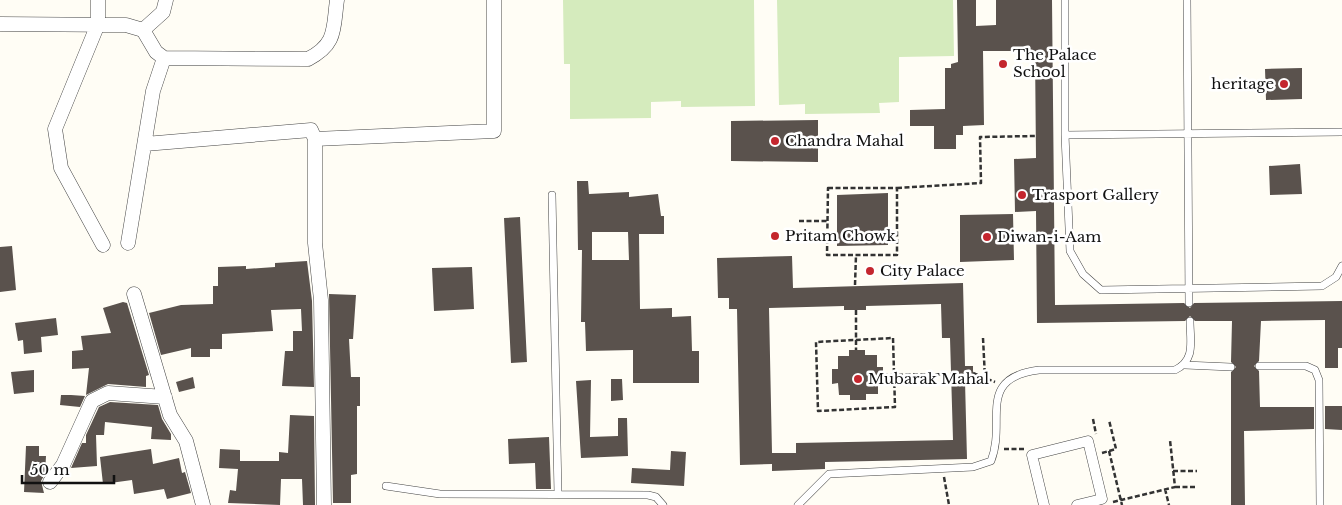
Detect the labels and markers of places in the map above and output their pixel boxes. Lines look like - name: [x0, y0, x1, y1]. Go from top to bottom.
- place label: The Palace School: [1013, 45, 1097, 81]
- marker: The Palace School: [997, 58, 1009, 70]
- place label: heritage: [1211, 74, 1274, 93]
- marker: heritage: [1278, 78, 1290, 90]
- place label: Chandra Mahal: [785, 131, 904, 150]
- marker: Chandra Mahal: [769, 135, 781, 147]
- place label: Trasport Gallery: [1032, 185, 1159, 204]
- marker: Trasport Gallery: [1016, 189, 1028, 201]
- place label: Pritam Chowk: [785, 226, 897, 245]
- place label: Diwan-i-Aam: [997, 227, 1101, 246]
- marker: Pritam Chowk: [769, 230, 781, 242]
- marker: Diwan-i-Aam: [981, 231, 993, 243]
- place label: City Palace: [880, 261, 965, 280]
- marker: City Palace: [864, 265, 876, 277]
- place label: Mubarak Mahal: [868, 369, 989, 388]
- marker: Mubarak Mahal: [852, 373, 864, 385]

